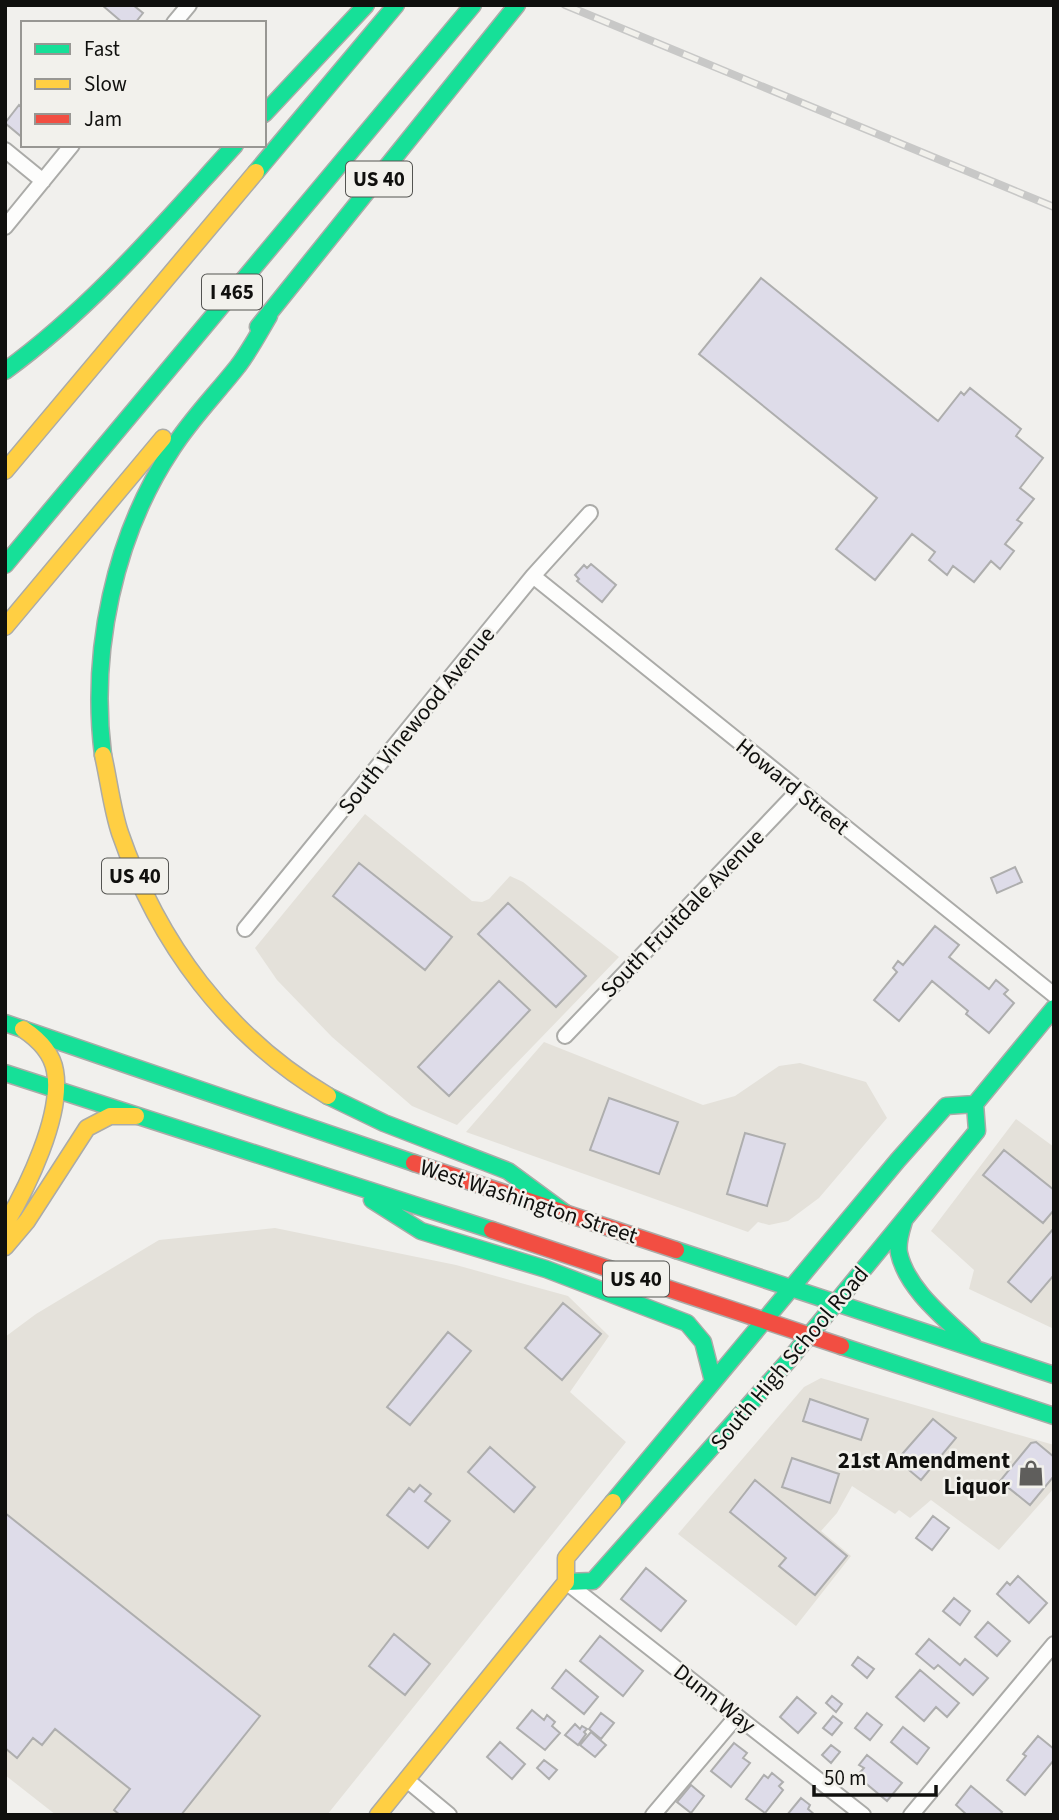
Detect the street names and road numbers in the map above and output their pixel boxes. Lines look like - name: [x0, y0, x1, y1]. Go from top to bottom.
- road number: US 40: [346, 162, 412, 196]
- road number: I 465: [202, 274, 262, 310]
- street label: South Vinewood Avenue: [330, 619, 503, 821]
- street label: Howard Street: [729, 730, 857, 843]
- street label: South Fruitdale Avenue: [593, 821, 772, 1005]
- road number: US 40: [102, 858, 168, 894]
- street label: West Washington Street: [416, 1151, 642, 1252]
- street label: South High School Road: [702, 1259, 876, 1458]
- road number: US 40: [603, 1262, 669, 1296]
- street label: Dunn Way: [667, 1656, 763, 1741]

